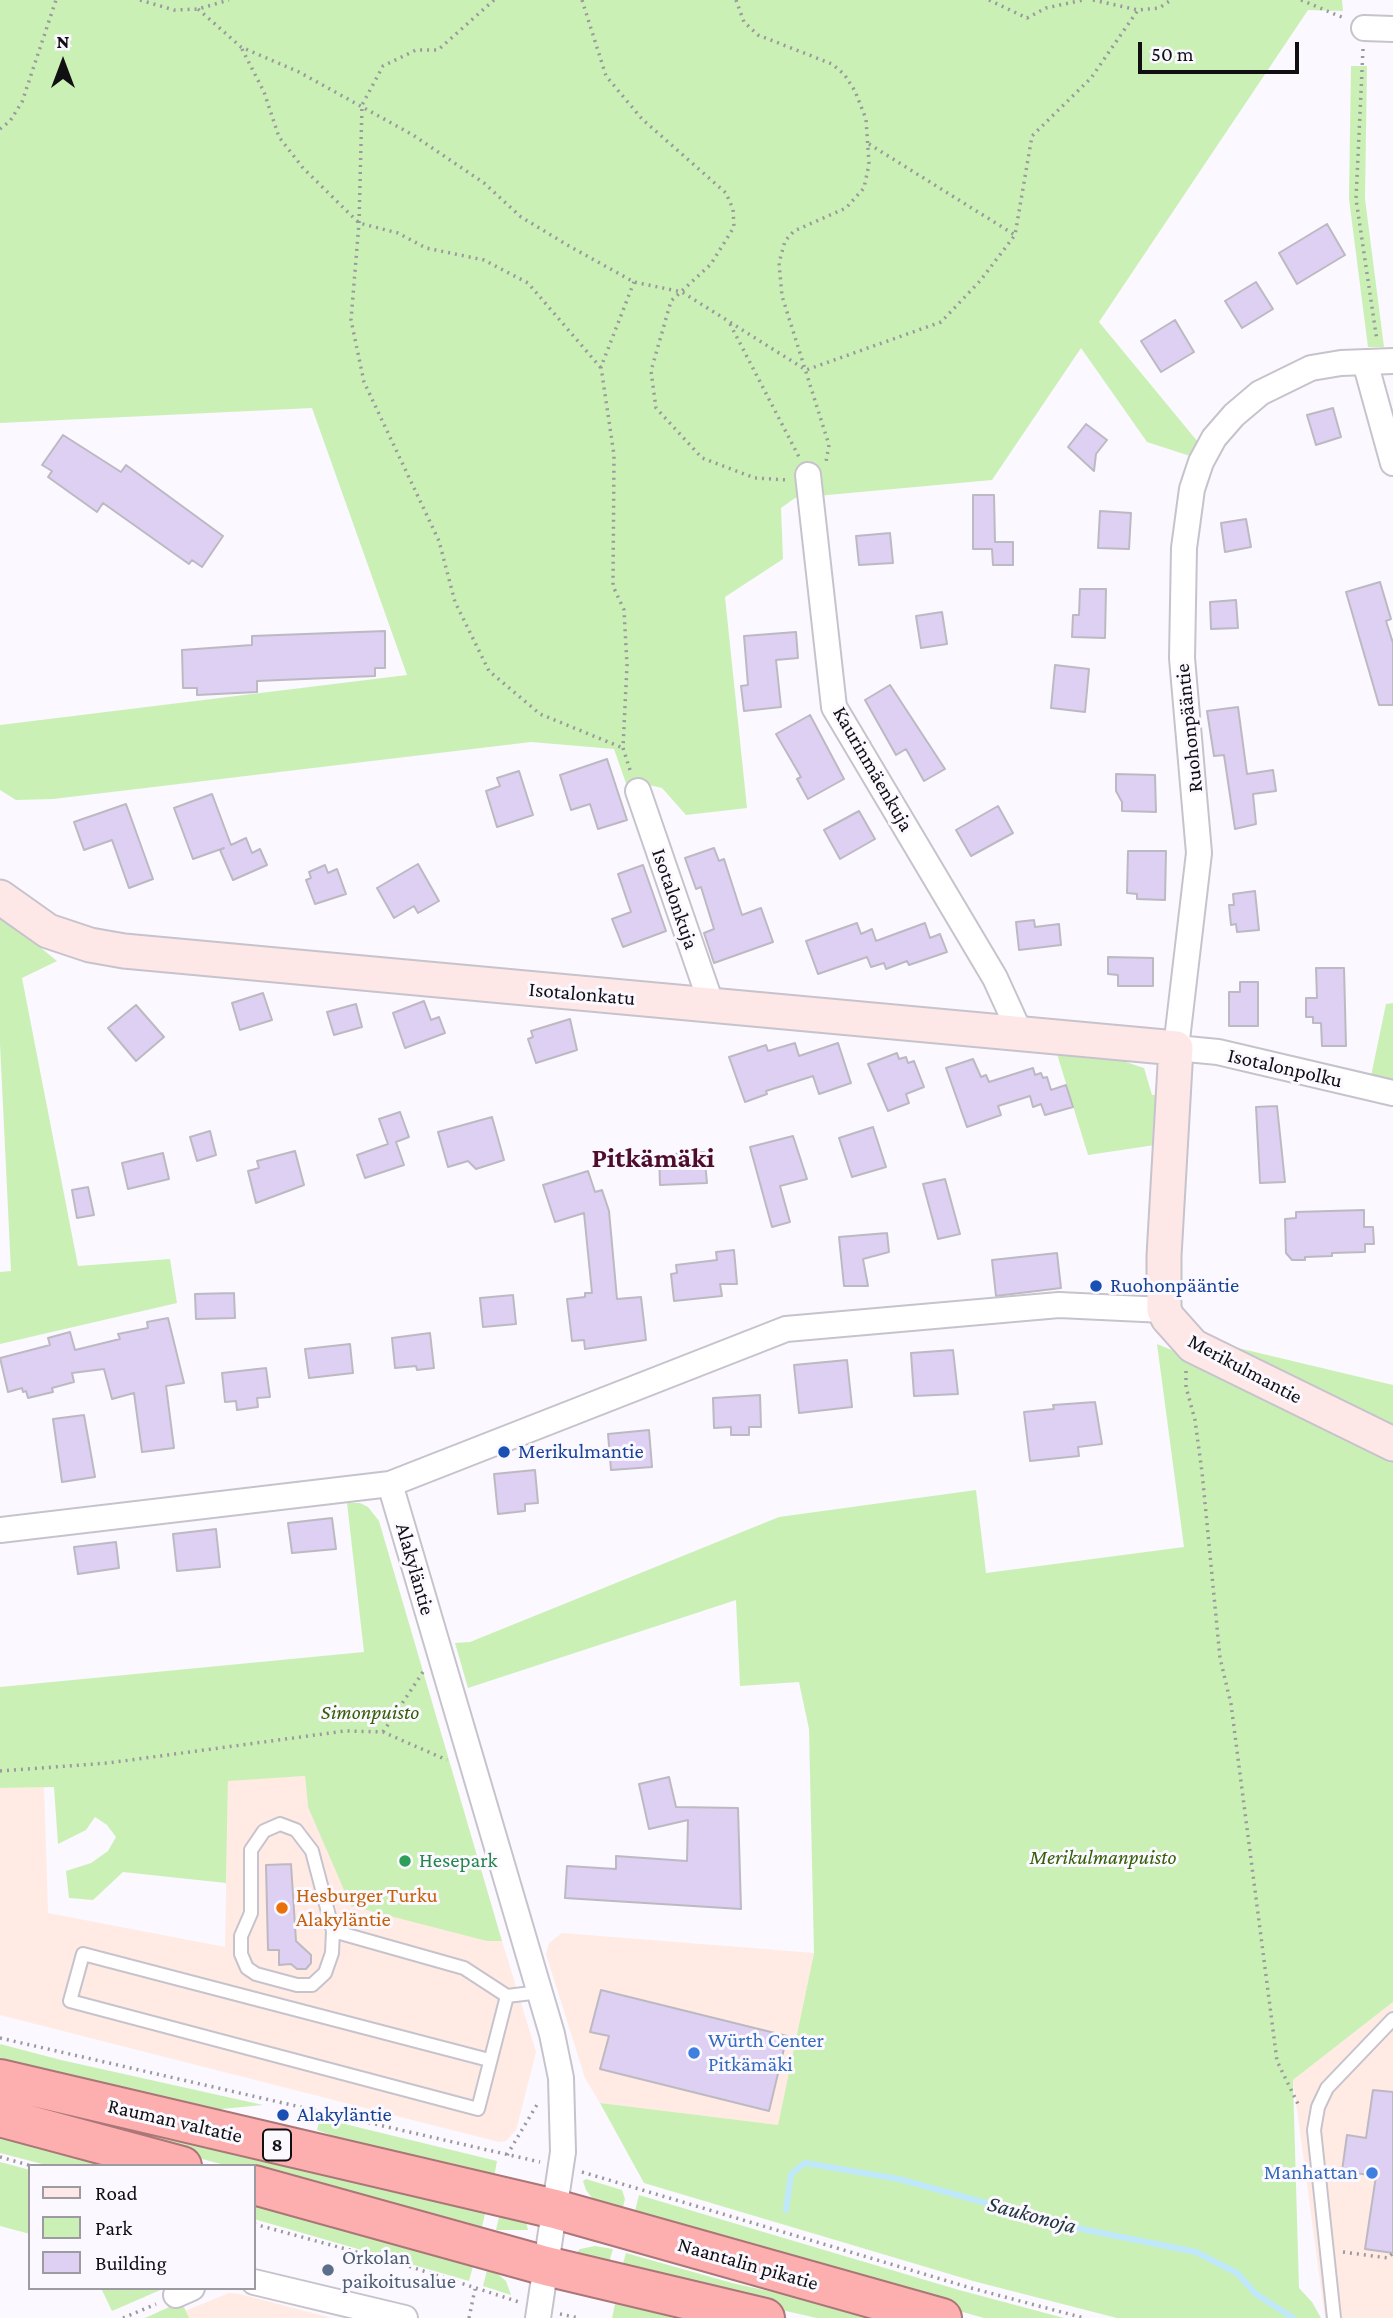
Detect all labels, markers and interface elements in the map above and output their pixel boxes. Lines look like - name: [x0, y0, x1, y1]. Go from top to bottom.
- north arrow: [28, 28, 98, 98]
- scale bar: [1141, 28, 1302, 72]
- text: N: [57, 31, 69, 52]
- text: 50 m: [1151, 42, 1194, 66]
- street label: Ruohonpääntie: [1170, 662, 1208, 794]
- street label: Kaurinmäenkuja: [827, 702, 919, 836]
- street label: Isotalonkuja: [646, 845, 704, 953]
- street label: Isotalonkatu: [528, 977, 636, 1011]
- street label: Isotalonpolku: [1225, 1043, 1345, 1093]
- district label: Pitkämäki: [591, 1141, 715, 1175]
- place label: Ruohonpääntie: [1110, 1273, 1239, 1299]
- marker: Ruohonpääntie: [1088, 1278, 1104, 1294]
- street label: Merikulmantie: [1184, 1328, 1306, 1410]
- place label: Merikulmantie: [518, 1439, 644, 1465]
- marker: Merikulmantie: [496, 1444, 512, 1460]
- street label: Alakyläntie: [390, 1520, 440, 1618]
- park label: Simonpuisto: [321, 1700, 419, 1726]
- park label: Merikulmanpuisto: [1030, 1845, 1176, 1871]
- place label: Hesepark: [419, 1848, 498, 1874]
- marker: Hesepark: [397, 1853, 413, 1869]
- place label: Hesburger Turku Alakyläntie: [296, 1883, 438, 1933]
- marker: Hesburger Turku Alakyläntie: [274, 1900, 290, 1916]
- place label: Würth Center Pitkämäki: [708, 2028, 824, 2078]
- marker: Würth Center Pitkämäki: [686, 2045, 702, 2061]
- street label: Rauman valtatie: [105, 2093, 245, 2149]
- place label: Alakyläntie: [297, 2102, 392, 2128]
- marker: Alakyläntie: [275, 2107, 291, 2123]
- road number: 8: [263, 2130, 291, 2160]
- place label: Manhattan: [1264, 2160, 1358, 2186]
- legend: [28, 2164, 256, 2290]
- marker: Manhattan: [1364, 2165, 1380, 2181]
- text: Road: [95, 2181, 138, 2205]
- water label: Saukonoja: [985, 2190, 1079, 2240]
- text: Park: [95, 2216, 132, 2240]
- street label: Naantalin pikatie: [675, 2232, 821, 2296]
- place label: Orkolan paikoitusalue: [342, 2245, 456, 2295]
- text: Building: [95, 2251, 167, 2275]
- marker: Orkolan paikoitusalue: [320, 2262, 336, 2278]

